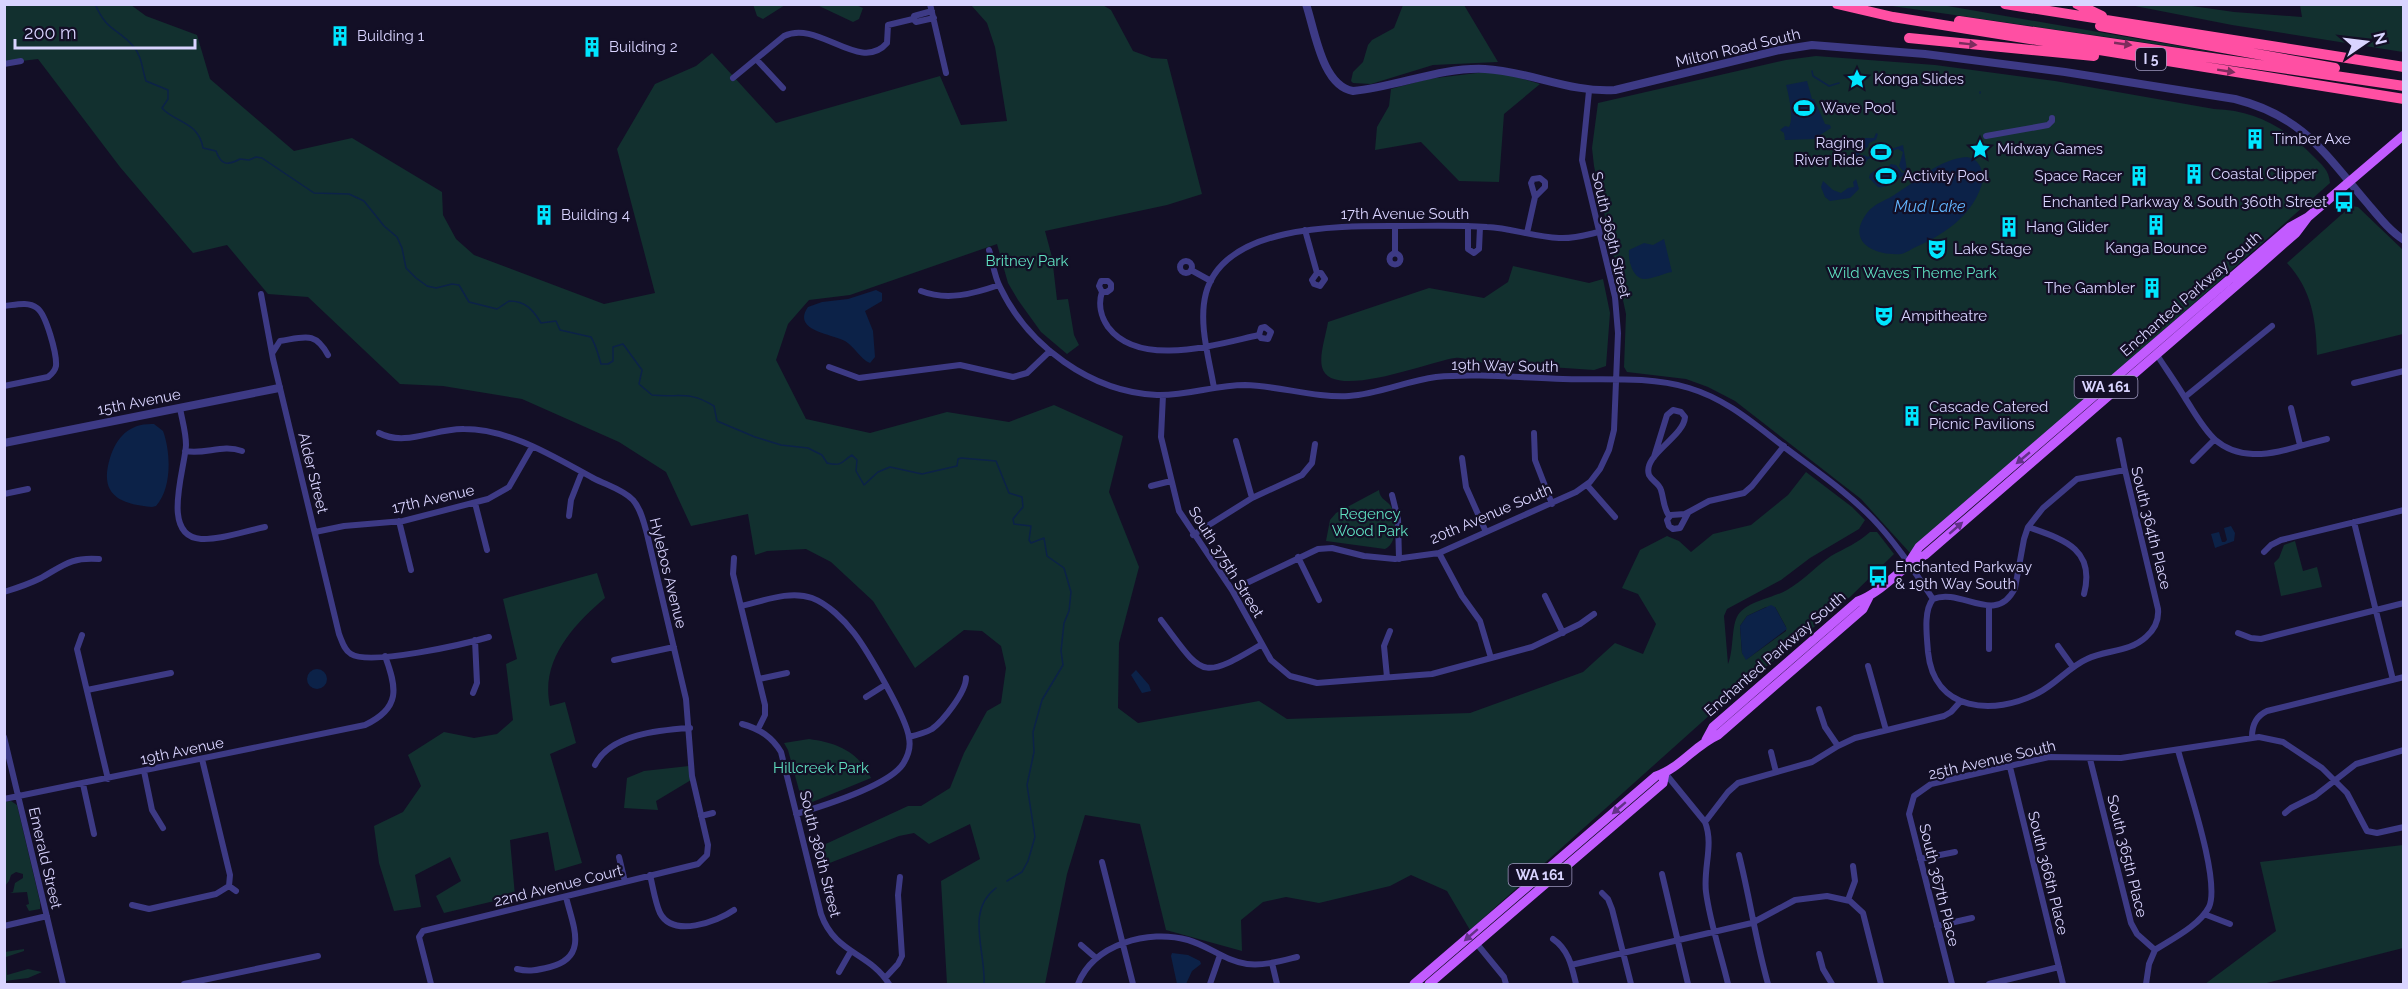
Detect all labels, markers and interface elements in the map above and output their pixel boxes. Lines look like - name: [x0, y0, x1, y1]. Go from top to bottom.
- scale bar: [15, 12, 195, 50]
- north arrow: [2336, 12, 2396, 72]
- text: 200 m: [24, 22, 77, 43]
- building icon: Building 1: [328, 24, 352, 48]
- street label: Milton Road South: [1674, 25, 1802, 71]
- place label: Building 1: [357, 27, 425, 45]
- text: N: [2369, 30, 2391, 47]
- building icon: Building 2: [580, 35, 604, 59]
- place label: Building 2: [609, 38, 678, 56]
- one-way arrow: [1958, 39, 1977, 49]
- one-way arrow: [2114, 40, 2133, 49]
- road number: I 5: [2136, 48, 2166, 70]
- place icon: Konga Slides: [1845, 67, 1869, 91]
- one-way arrow: [2217, 67, 2236, 76]
- place label: Konga Slides: [1874, 70, 1964, 88]
- sports icon: Wave Pool: [1792, 96, 1816, 120]
- place label: Wave Pool: [1821, 99, 1896, 117]
- building icon: Timber Axe: [2243, 127, 2267, 151]
- place label: Timber Axe: [2272, 130, 2351, 148]
- place label: Raging River Ride: [1795, 134, 1864, 169]
- place icon: Midway Games: [1968, 137, 1992, 161]
- sports icon: Raging River Ride: [1869, 140, 1893, 164]
- place label: Midway Games: [1997, 140, 2103, 158]
- building icon: Coastal Clipper: [2182, 162, 2206, 186]
- sports icon: Activity Pool: [1874, 164, 1898, 188]
- building icon: Space Racer: [2127, 164, 2151, 188]
- place label: Coastal Clipper: [2211, 165, 2317, 183]
- place label: Activity Pool: [1903, 167, 1989, 185]
- place label: Space Racer: [2035, 167, 2123, 185]
- street label: South 369th Street: [1588, 170, 1634, 300]
- bus stop icon: Enchanted Parkway & South 360th Street: [2332, 190, 2356, 214]
- place label: Enchanted Parkway & South 360th Street: [2043, 193, 2327, 211]
- water label: Mud Lake: [1894, 197, 1966, 216]
- building icon: Building 4: [532, 203, 556, 227]
- street label: 17th Avenue South: [1341, 205, 1469, 223]
- place label: Building 4: [561, 206, 630, 224]
- building icon: Kanga Bounce: [2144, 213, 2168, 237]
- building icon: Hang Glider: [1997, 215, 2021, 239]
- place label: Hang Glider: [2026, 218, 2109, 236]
- street label: Enchanted Parkway South: [2117, 228, 2265, 360]
- theatre icon: Lake Stage: [1925, 237, 1949, 261]
- place label: Kanga Bounce: [2105, 239, 2207, 257]
- place label: Lake Stage: [1954, 240, 2032, 258]
- park label: Britney Park: [985, 252, 1069, 270]
- park label: Wild Waves Theme Park: [1827, 264, 1997, 282]
- building icon: The Gambler: [2140, 276, 2164, 300]
- place label: The Gambler: [2044, 279, 2136, 297]
- theatre icon: Ampitheatre: [1872, 304, 1896, 328]
- place label: Ampitheatre: [1901, 307, 1987, 325]
- street label: 19th Way South: [1451, 356, 1559, 376]
- road number: WA 161: [2074, 376, 2138, 398]
- street label: 15th Avenue: [96, 385, 182, 419]
- place label: Cascade Catered Picnic Pavilions: [1929, 398, 2048, 433]
- building icon: Cascade Catered Picnic Pavilions: [1900, 404, 1924, 428]
- street label: Alder Street: [294, 431, 332, 515]
- one-way arrow: [2016, 451, 2031, 464]
- street label: South 364th Place: [2127, 465, 2175, 591]
- street label: 20th Avenue South: [1427, 480, 1555, 548]
- street label: 17th Avenue: [390, 481, 476, 517]
- street label: South 375th Street: [1185, 503, 1267, 621]
- park label: Regency Wood Park: [1332, 505, 1408, 540]
- street label: Hylebos Avenue: [646, 516, 691, 630]
- one-way arrow: [1948, 522, 1964, 535]
- place label: Enchanted Parkway & 19th Way South: [1895, 558, 2032, 593]
- bus stop icon: Enchanted Parkway & 19th Way South: [1866, 564, 1890, 588]
- street label: Enchanted Parkway South: [1701, 588, 1849, 720]
- street label: 19th Avenue: [139, 733, 226, 769]
- street label: 25th Avenue South: [1926, 737, 2058, 783]
- park label: Hillcreek Park: [773, 759, 869, 777]
- street label: South 380th Street: [796, 789, 844, 919]
- street label: South 365th Place: [2103, 793, 2151, 919]
- one-way arrow: [1611, 801, 1626, 815]
- street label: Emerald Street: [25, 805, 65, 911]
- street label: South 366th Place: [2024, 809, 2072, 937]
- street label: South 367th Place: [1915, 822, 1963, 948]
- street label: 22nd Avenue Court: [492, 861, 624, 911]
- road number: WA 161: [1508, 864, 1572, 886]
- one-way arrow: [1464, 928, 1479, 941]

